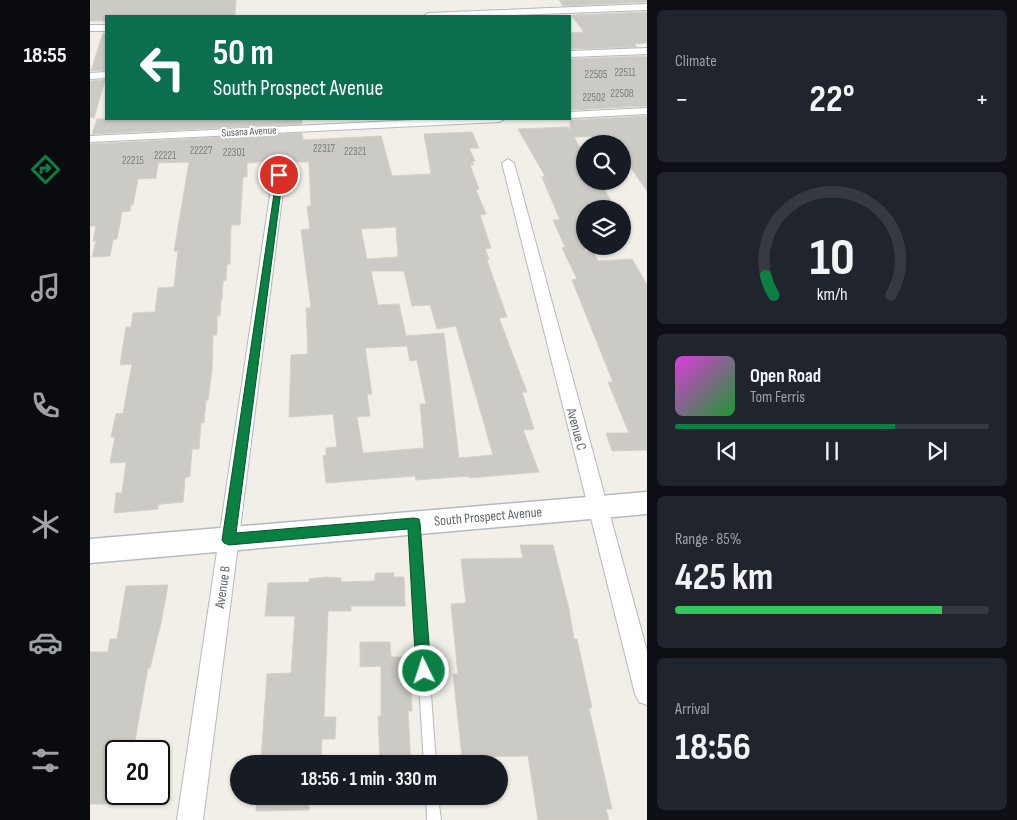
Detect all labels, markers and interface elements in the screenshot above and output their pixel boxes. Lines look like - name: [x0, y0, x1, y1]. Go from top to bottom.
- text: 50 m: [213, 32, 274, 75]
- icon: left: [130, 35, 195, 100]
- text: 18:55: [23, 42, 67, 69]
- text: Climate: [675, 52, 717, 71]
- house number: 22511: [614, 66, 636, 79]
- house number: 22505: [585, 68, 607, 81]
- text: South Prospect Avenue: [213, 75, 383, 102]
- text: 22°: [809, 77, 855, 122]
- text: −: [675, 83, 689, 116]
- text: +: [975, 83, 989, 116]
- house number: 22508: [610, 87, 634, 100]
- house number: 22502: [583, 91, 606, 104]
- street label: Susana Avenue: [221, 124, 277, 139]
- map controls: [576, 135, 631, 255]
- button: search: [576, 135, 631, 190]
- house number: 22317: [313, 142, 336, 155]
- house number: 22227: [190, 144, 213, 157]
- house number: 22321: [344, 145, 366, 158]
- house number: 22301: [223, 146, 245, 159]
- house number: 22221: [154, 149, 176, 162]
- icon: directions: [28, 152, 63, 187]
- house number: 22215: [122, 154, 144, 167]
- pin: [258, 154, 300, 196]
- icon: arrive: [265, 161, 293, 189]
- button: layers: [576, 200, 631, 255]
- text: 10: [809, 227, 855, 290]
- icon: music: [28, 270, 63, 305]
- text: km/h: [817, 284, 847, 305]
- text: Open Road: [750, 365, 821, 388]
- icon: phone: [28, 388, 63, 423]
- text: Tom Ferris: [750, 388, 805, 407]
- street label: Avenue C: [562, 405, 590, 452]
- icon: previous: [713, 437, 741, 465]
- icon: pause: [818, 437, 846, 465]
- icon: next: [923, 437, 951, 465]
- street label: South Prospect Avenue: [433, 503, 543, 530]
- icon: climate: [28, 507, 63, 542]
- text: Range · 85%: [675, 530, 741, 549]
- text: 425 km: [675, 555, 773, 600]
- street label: Avenue B: [211, 565, 234, 610]
- icon: car: [28, 625, 63, 660]
- position arrow: [397, 644, 449, 696]
- text: Arrival: [675, 700, 709, 719]
- text: 18:56: [675, 725, 751, 770]
- speed limit sign: 20: [105, 740, 170, 805]
- icon: filters: [28, 743, 63, 778]
- text: 18:56 · 1 min · 330 m: [301, 768, 437, 791]

